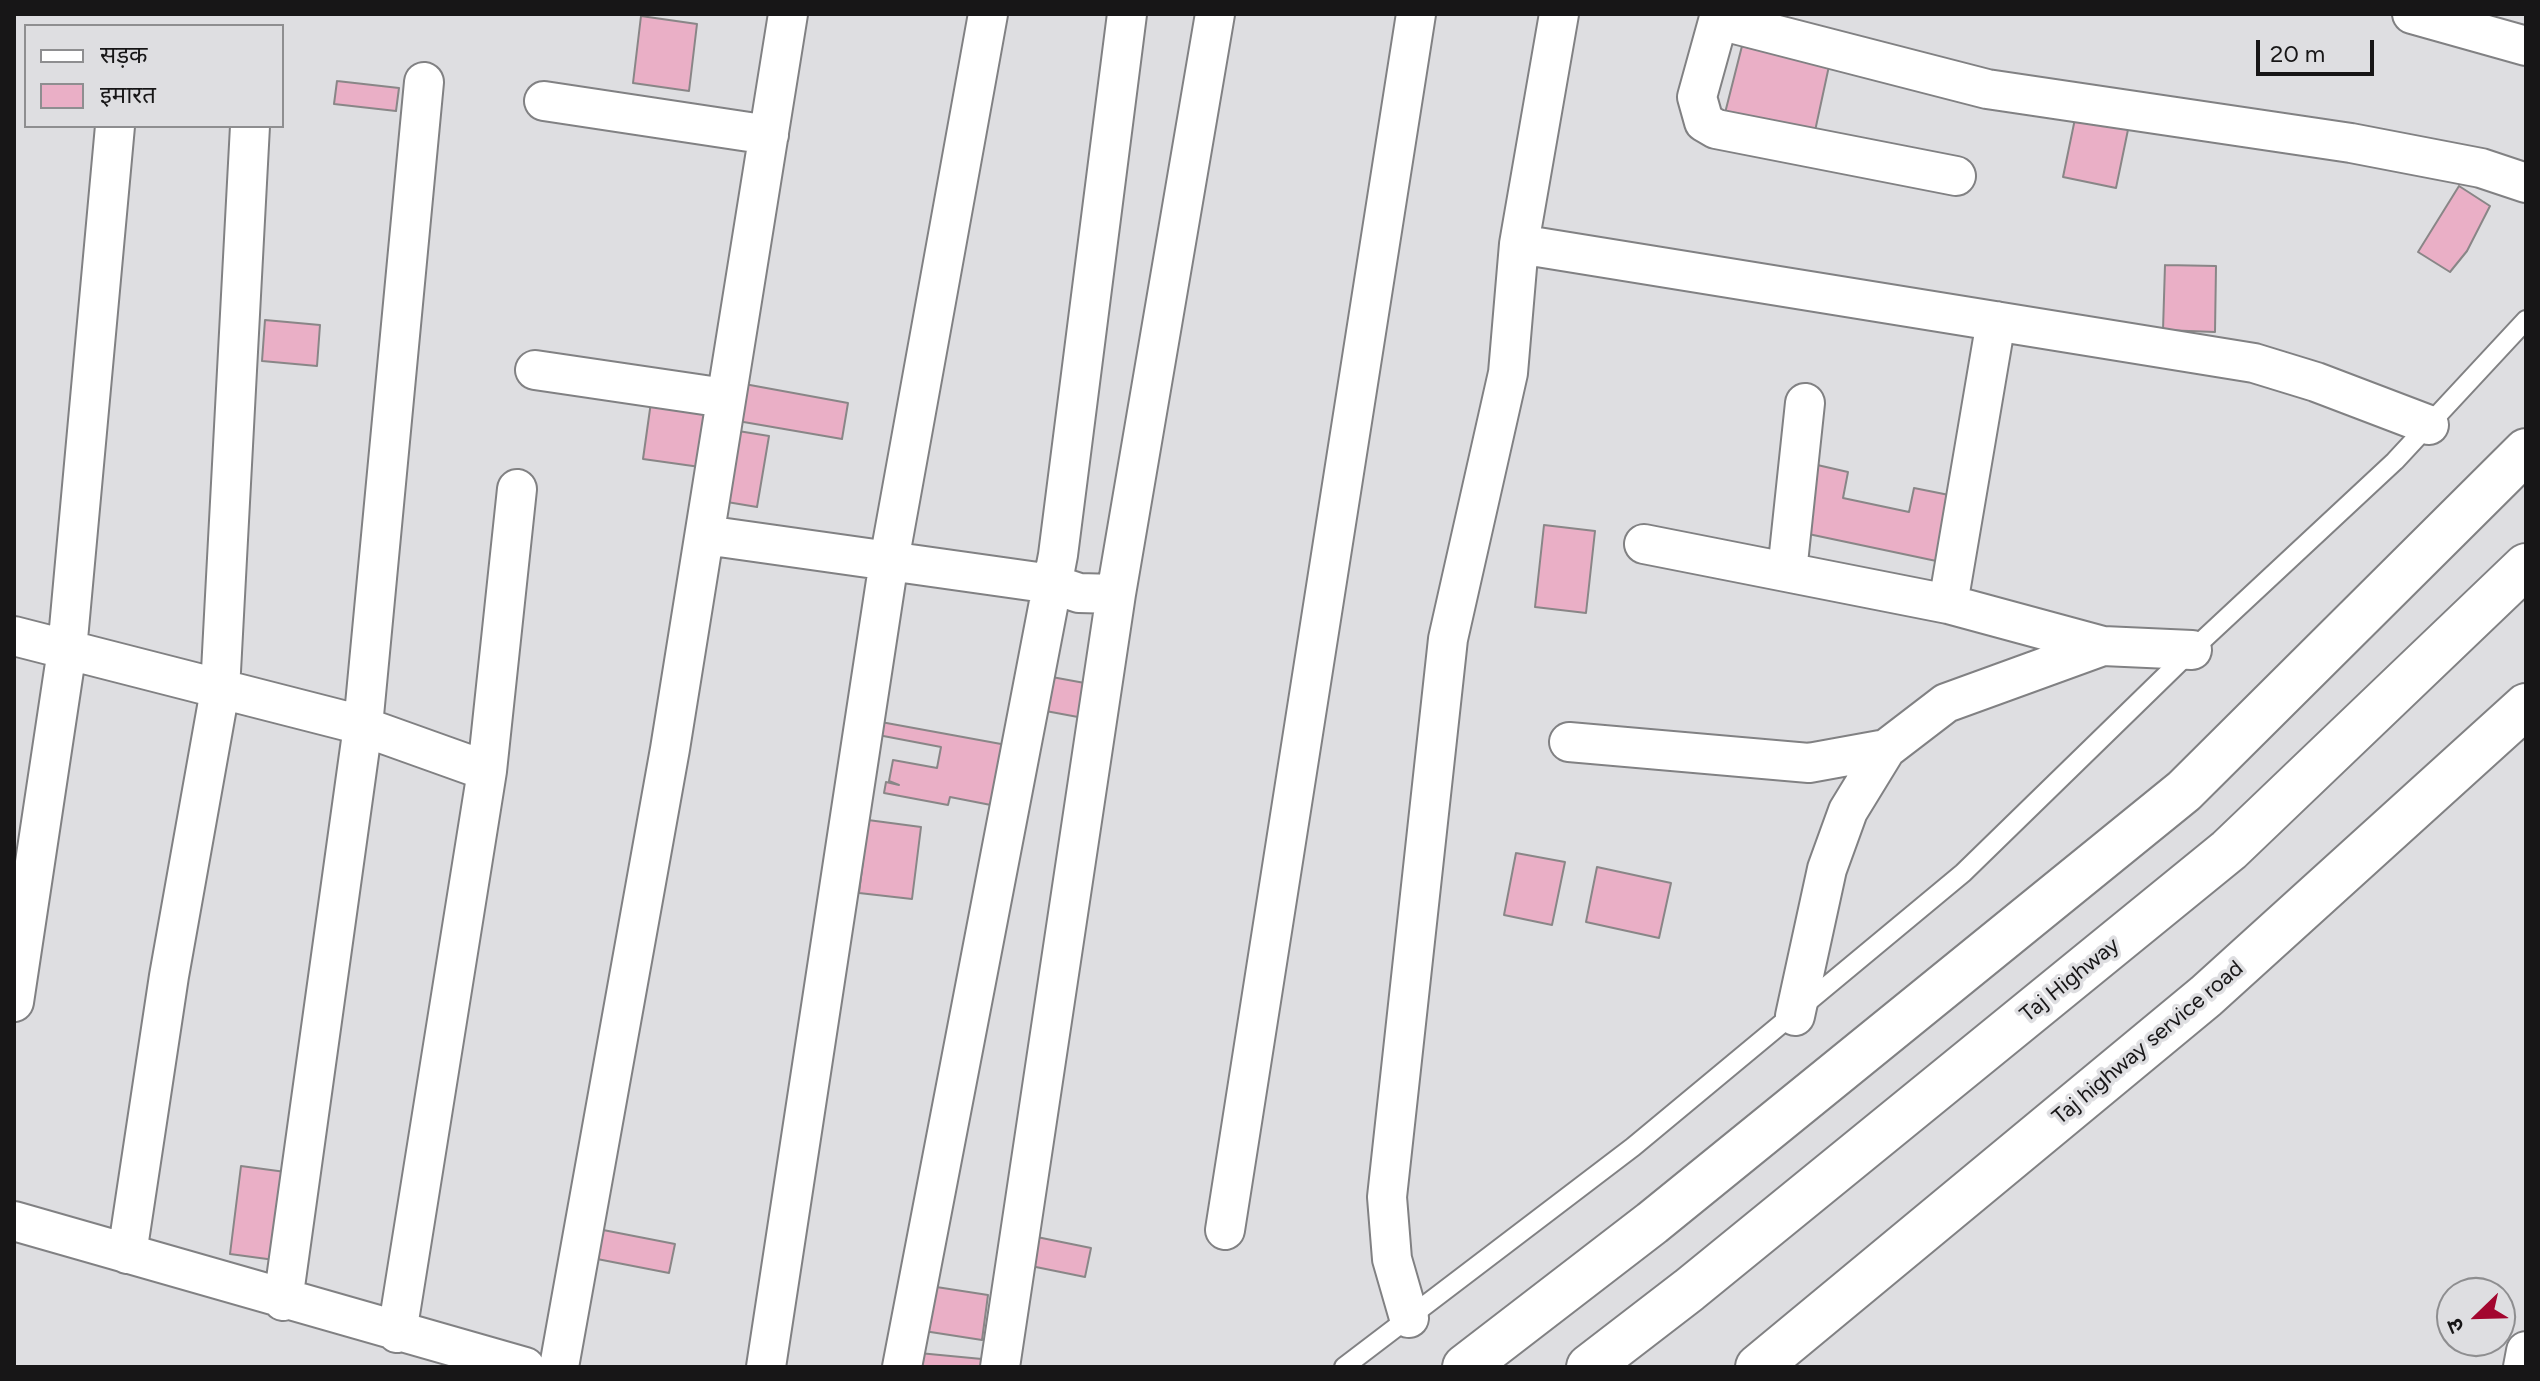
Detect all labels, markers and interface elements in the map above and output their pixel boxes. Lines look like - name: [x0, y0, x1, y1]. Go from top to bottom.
- legend: [24, 24, 284, 128]
- scale bar: [2260, 24, 2378, 74]
- text: 20 m: [2270, 39, 2325, 68]
- text: सड़क: [100, 40, 148, 69]
- text: इमारत: [100, 80, 156, 109]
- street label: Taj Highway: [2015, 932, 2125, 1028]
- street label: Taj highway service road: [2047, 956, 2249, 1130]
- north arrow: [2436, 1277, 2516, 1357]
- text: उ: [2440, 1315, 2470, 1337]

